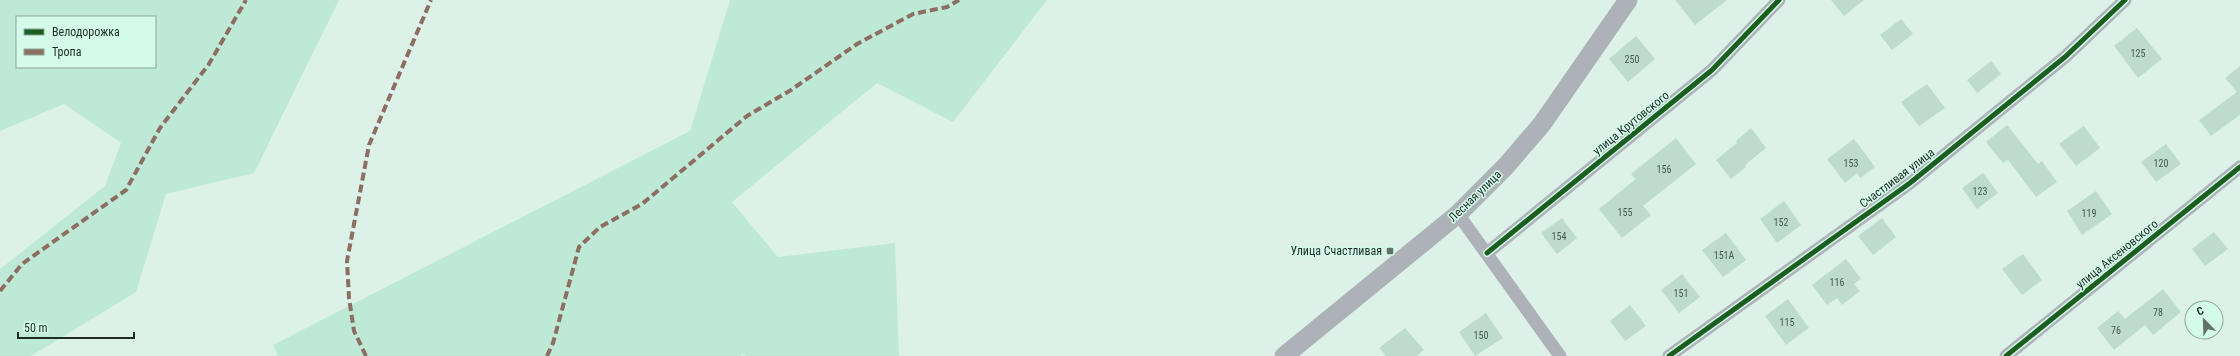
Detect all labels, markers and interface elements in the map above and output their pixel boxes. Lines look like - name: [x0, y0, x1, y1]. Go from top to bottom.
- legend: [16, 16, 156, 68]
- text: Велодорожка: [52, 25, 120, 39]
- text: Тропа: [52, 45, 82, 59]
- house number: 125: [2131, 48, 2145, 59]
- house number: 250: [1625, 54, 1639, 65]
- street label: улица Крутовского: [1590, 88, 1672, 158]
- street label: Счастливая улица: [1857, 145, 1937, 211]
- house number: 153: [1844, 158, 1858, 169]
- house number: 120: [2154, 158, 2168, 169]
- house number: 156: [1657, 164, 1671, 175]
- street label: Лесная улица: [1446, 167, 1504, 225]
- house number: 123: [1973, 186, 1987, 197]
- house number: 155: [1618, 207, 1632, 218]
- house number: 119: [2082, 208, 2096, 219]
- house number: 152: [1774, 217, 1788, 228]
- street label: улица Аксеновского: [2073, 217, 2161, 291]
- house number: 154: [1552, 231, 1566, 242]
- place label: Улица Счастливая: [1291, 244, 1382, 258]
- marker: Улица Счастливая: [1385, 246, 1395, 256]
- house number: 151А: [1714, 250, 1735, 261]
- house number: 116: [1830, 277, 1844, 288]
- house number: 151: [1674, 288, 1688, 299]
- north arrow: [2184, 300, 2224, 340]
- text: С: [2195, 304, 2206, 318]
- house number: 78: [2153, 307, 2163, 318]
- scale bar: [18, 314, 134, 340]
- house number: 115: [1780, 317, 1794, 328]
- text: 50 m: [24, 321, 48, 335]
- house number: 76: [2111, 325, 2121, 336]
- house number: 150: [1474, 330, 1488, 341]

